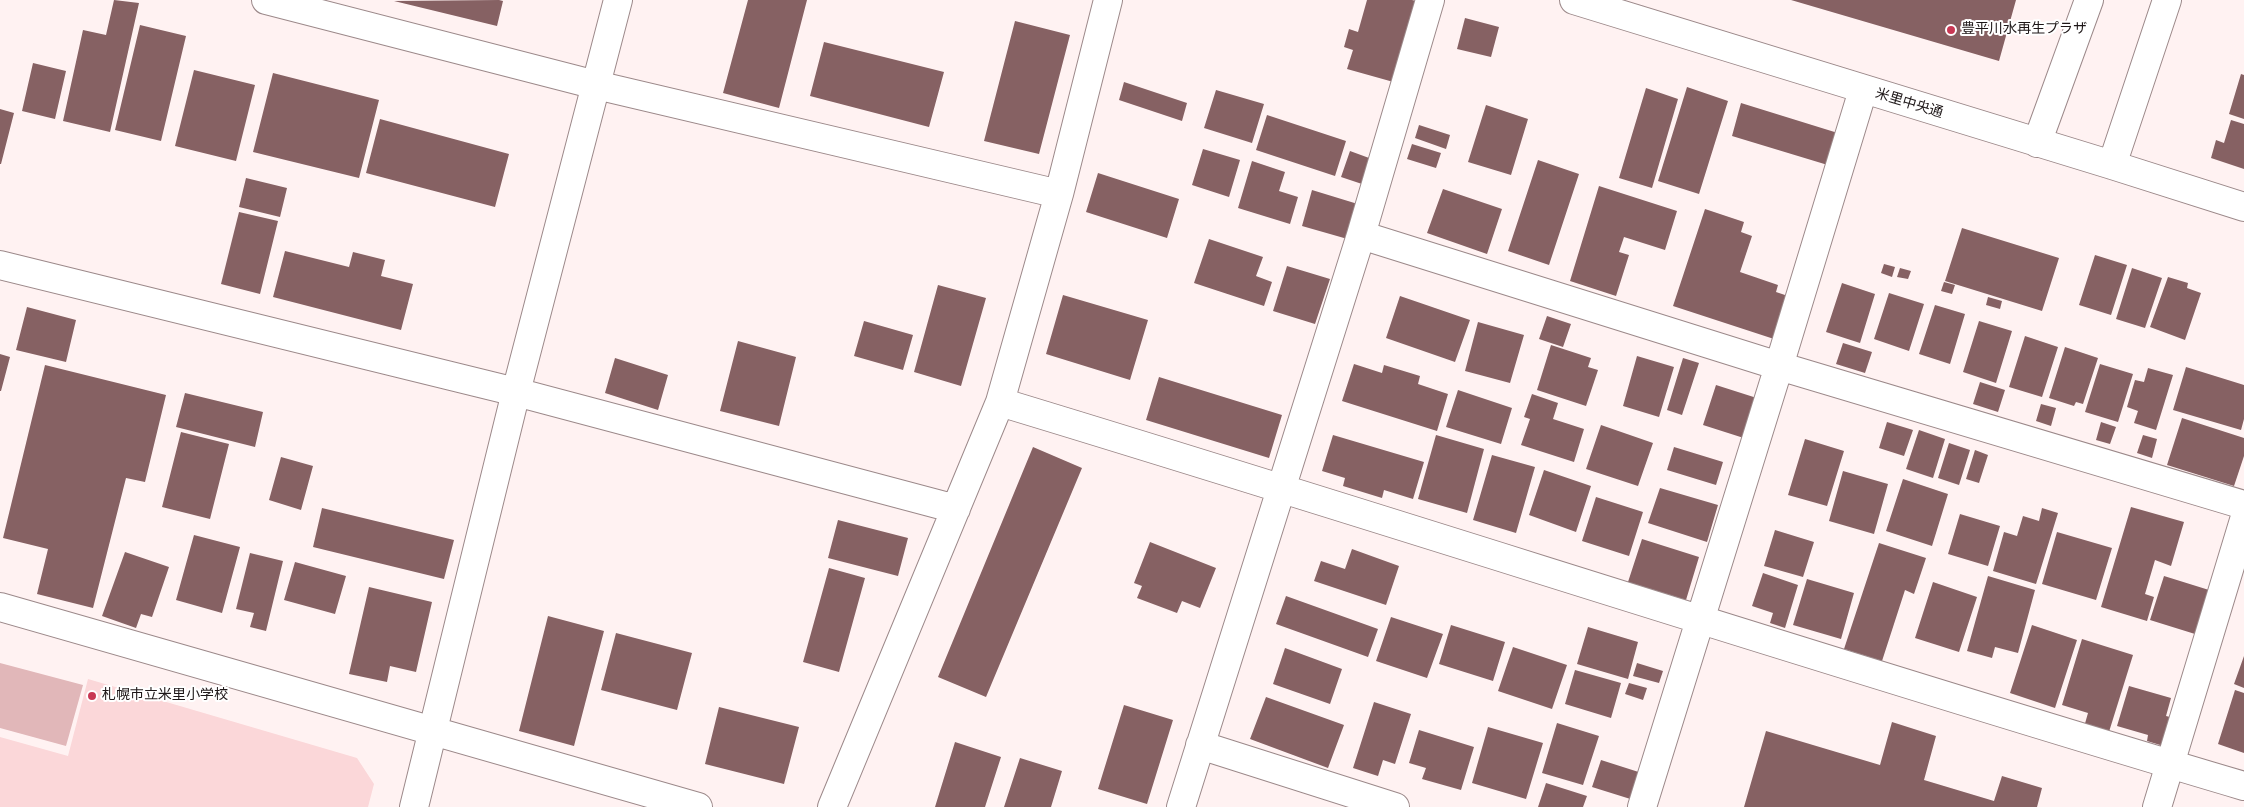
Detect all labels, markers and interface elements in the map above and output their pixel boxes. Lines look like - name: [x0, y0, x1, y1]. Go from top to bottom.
- place label: 豊平川水再生プラザ: [1961, 22, 2087, 38]
- marker: 豊平川水再生プラザ: [1945, 24, 1957, 36]
- street label: 米里中央通: [1873, 86, 1945, 122]
- place label: 札幌市立米里小学校: [102, 688, 228, 704]
- marker: 札幌市立米里小学校: [86, 690, 98, 702]

